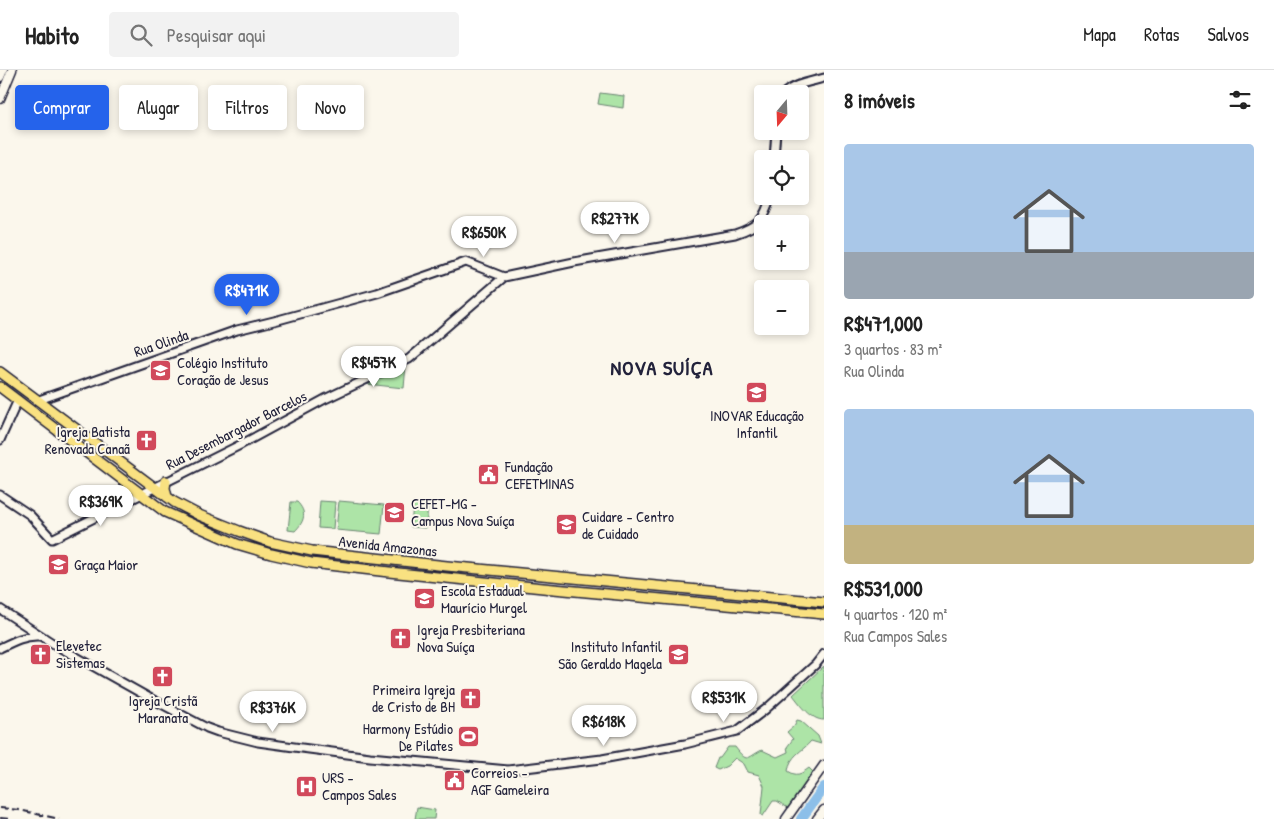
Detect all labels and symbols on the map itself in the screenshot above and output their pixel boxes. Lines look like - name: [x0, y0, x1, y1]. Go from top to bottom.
- north arrow: [754, 85, 809, 140]
- pin: R$277K: [574, 202, 656, 244]
- pin: R$650K: [443, 216, 525, 258]
- pin: R$471K: [206, 274, 288, 316]
- street label: Rua Olinda: [131, 324, 191, 362]
- pin: R$457K: [333, 346, 415, 388]
- place label: Colégio Instituto Coração de Jesus: [177, 352, 269, 390]
- district label: NOVA SUÍÇA: [611, 354, 713, 381]
- school or university icon: Colégio Instituto Coração de Jesus: [149, 359, 173, 383]
- school or university icon: INOVAR Educação Infantil: [745, 380, 769, 404]
- street label: Rua Desembargador Barcelos: [162, 385, 310, 475]
- place label: INOVAR Educação Infantil: [710, 405, 804, 443]
- place label: Igreja Batista Renovada Canaã: [45, 421, 130, 459]
- church icon: Igreja Batista Renovada Canaã: [134, 428, 158, 452]
- place label: Fundação CEFETMINAS: [504, 456, 574, 494]
- public building icon: Fundação CEFETMINAS: [477, 463, 501, 487]
- pin: R$369K: [60, 484, 142, 527]
- place label: CEFET-MG - Campus Nova Suíça: [411, 493, 514, 531]
- school or university icon: CEFET-MG - Campus Nova Suíça: [383, 500, 407, 524]
- place label: Cuidare - Centro de Cuidado: [582, 506, 674, 544]
- school or university icon: Cuidare - Centro de Cuidado: [554, 513, 578, 537]
- street label: Avenida Amazonas: [338, 530, 439, 562]
- school or university icon: Graça Maior: [46, 552, 70, 576]
- place label: Graça Maior: [74, 554, 138, 575]
- place label: Escola Estadual Maurício Murgel: [441, 580, 527, 618]
- school or university icon: Escola Estadual Maurício Murgel: [413, 587, 437, 611]
- place label: Igreja Presbiteriana Nova Suíça: [417, 619, 525, 657]
- church icon: Igreja Presbiteriana Nova Suíça: [389, 626, 413, 650]
- place label: Elevetec Sistemas: [56, 635, 105, 673]
- place label: Instituto Infantil São Geraldo Magela: [558, 636, 662, 674]
- church icon: Elevetec Sistemas: [28, 642, 52, 666]
- school or university icon: Instituto Infantil São Geraldo Magela: [666, 643, 690, 667]
- church icon: Igreja Cristã Maranata: [151, 665, 175, 689]
- place label: Primeira Igreja de Cristo de BH: [372, 679, 455, 717]
- pin: R$531K: [683, 680, 765, 723]
- church icon: Primeira Igreja de Cristo de BH: [459, 686, 483, 710]
- place label: Igreja Cristã Maranata: [129, 690, 198, 728]
- pin: R$376K: [232, 690, 314, 733]
- pin: R$618K: [563, 704, 645, 747]
- place label: Harmony Estúdio De Pilates: [363, 718, 453, 756]
- sports icon: Harmony Estúdio De Pilates: [457, 725, 481, 749]
- place label: Correios - AGF Gameleira: [471, 762, 549, 800]
- place label: URS - Campos Sales: [322, 767, 397, 805]
- public building icon: Correios - AGF Gameleira: [443, 769, 467, 793]
- hospital icon: URS - Campos Sales: [294, 774, 318, 798]

